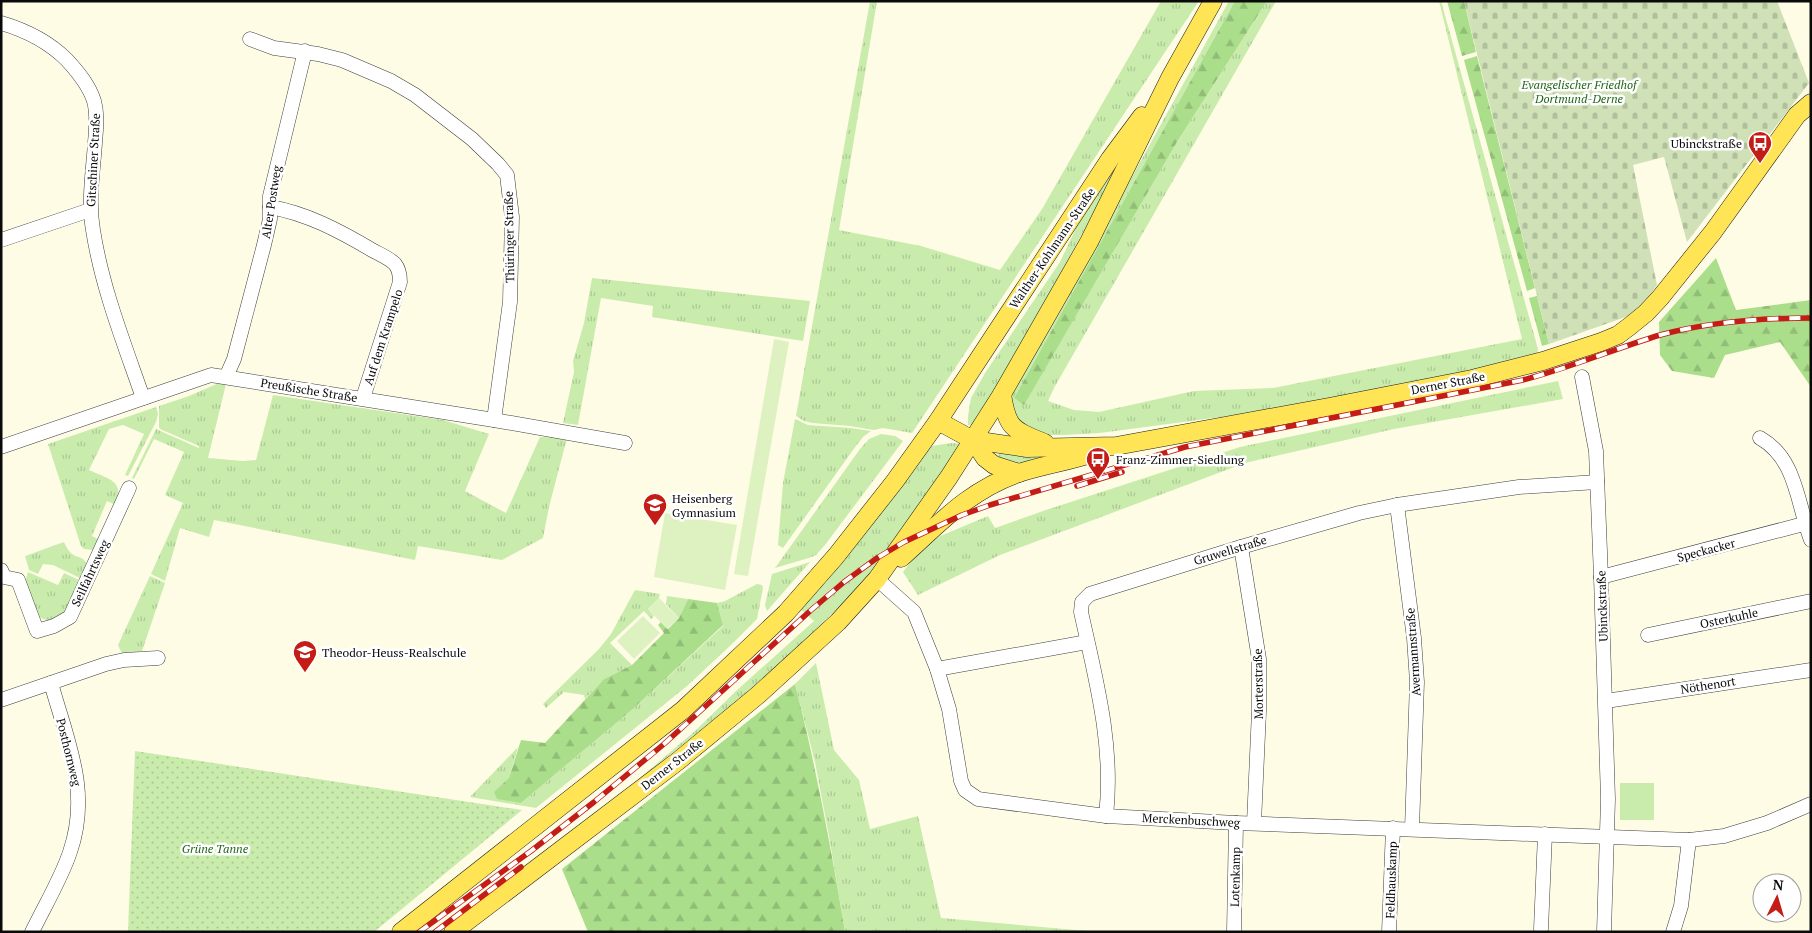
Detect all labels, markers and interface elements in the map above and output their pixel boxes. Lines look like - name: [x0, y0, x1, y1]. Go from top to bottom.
- park label: Evangelischer Friedhof Dortmund-Derne: [1520, 77, 1639, 106]
- street label: Gitschiner Straße: [83, 113, 103, 207]
- bus stop icon: Ubinckstraße: [1747, 130, 1773, 164]
- place label: Ubinckstraße: [1671, 136, 1742, 151]
- street label: Alter Postweg: [258, 164, 284, 240]
- street label: Walther-Kohlmann-Straße: [1006, 185, 1098, 311]
- street label: Thüringer Straße: [501, 191, 517, 283]
- street label: Auf dem Krampelo: [360, 287, 406, 387]
- street label: Derner Straße: [1410, 368, 1486, 398]
- street label: Preußische Straße: [259, 375, 359, 405]
- bus stop icon: Franz-Zimmer-Siedlung: [1085, 446, 1111, 480]
- place label: Franz-Zimmer-Siedlung: [1116, 452, 1245, 467]
- place label: Heisenberg Gymnasium: [672, 491, 737, 520]
- school or university icon: Heisenberg Gymnasium: [642, 492, 668, 526]
- street label: Gruwellstraße: [1192, 532, 1268, 568]
- street label: Speckacker: [1675, 535, 1737, 565]
- street label: Seilfahrtsweg: [68, 537, 112, 609]
- street label: Ubinckstraße: [1593, 570, 1611, 642]
- street label: Osterkuhle: [1699, 605, 1759, 631]
- street label: Avermannstraße: [1402, 607, 1424, 697]
- school or university icon: Theodor-Heuss-Realschule: [292, 639, 318, 673]
- place label: Theodor-Heuss-Realschule: [322, 645, 466, 660]
- street label: Morterstraße: [1250, 648, 1266, 720]
- street label: Nöthenort: [1679, 673, 1737, 697]
- street label: Posthornweg: [53, 716, 85, 788]
- street label: Derner Straße: [638, 735, 706, 793]
- street label: Merckenbuschweg: [1142, 810, 1241, 830]
- park label: Grüne Tanne: [182, 841, 249, 856]
- street label: Feldhauskamp: [1382, 841, 1400, 919]
- street label: Lotenkamp: [1227, 847, 1243, 907]
- north arrow: [1752, 873, 1802, 923]
- text: N: [1772, 875, 1785, 895]

